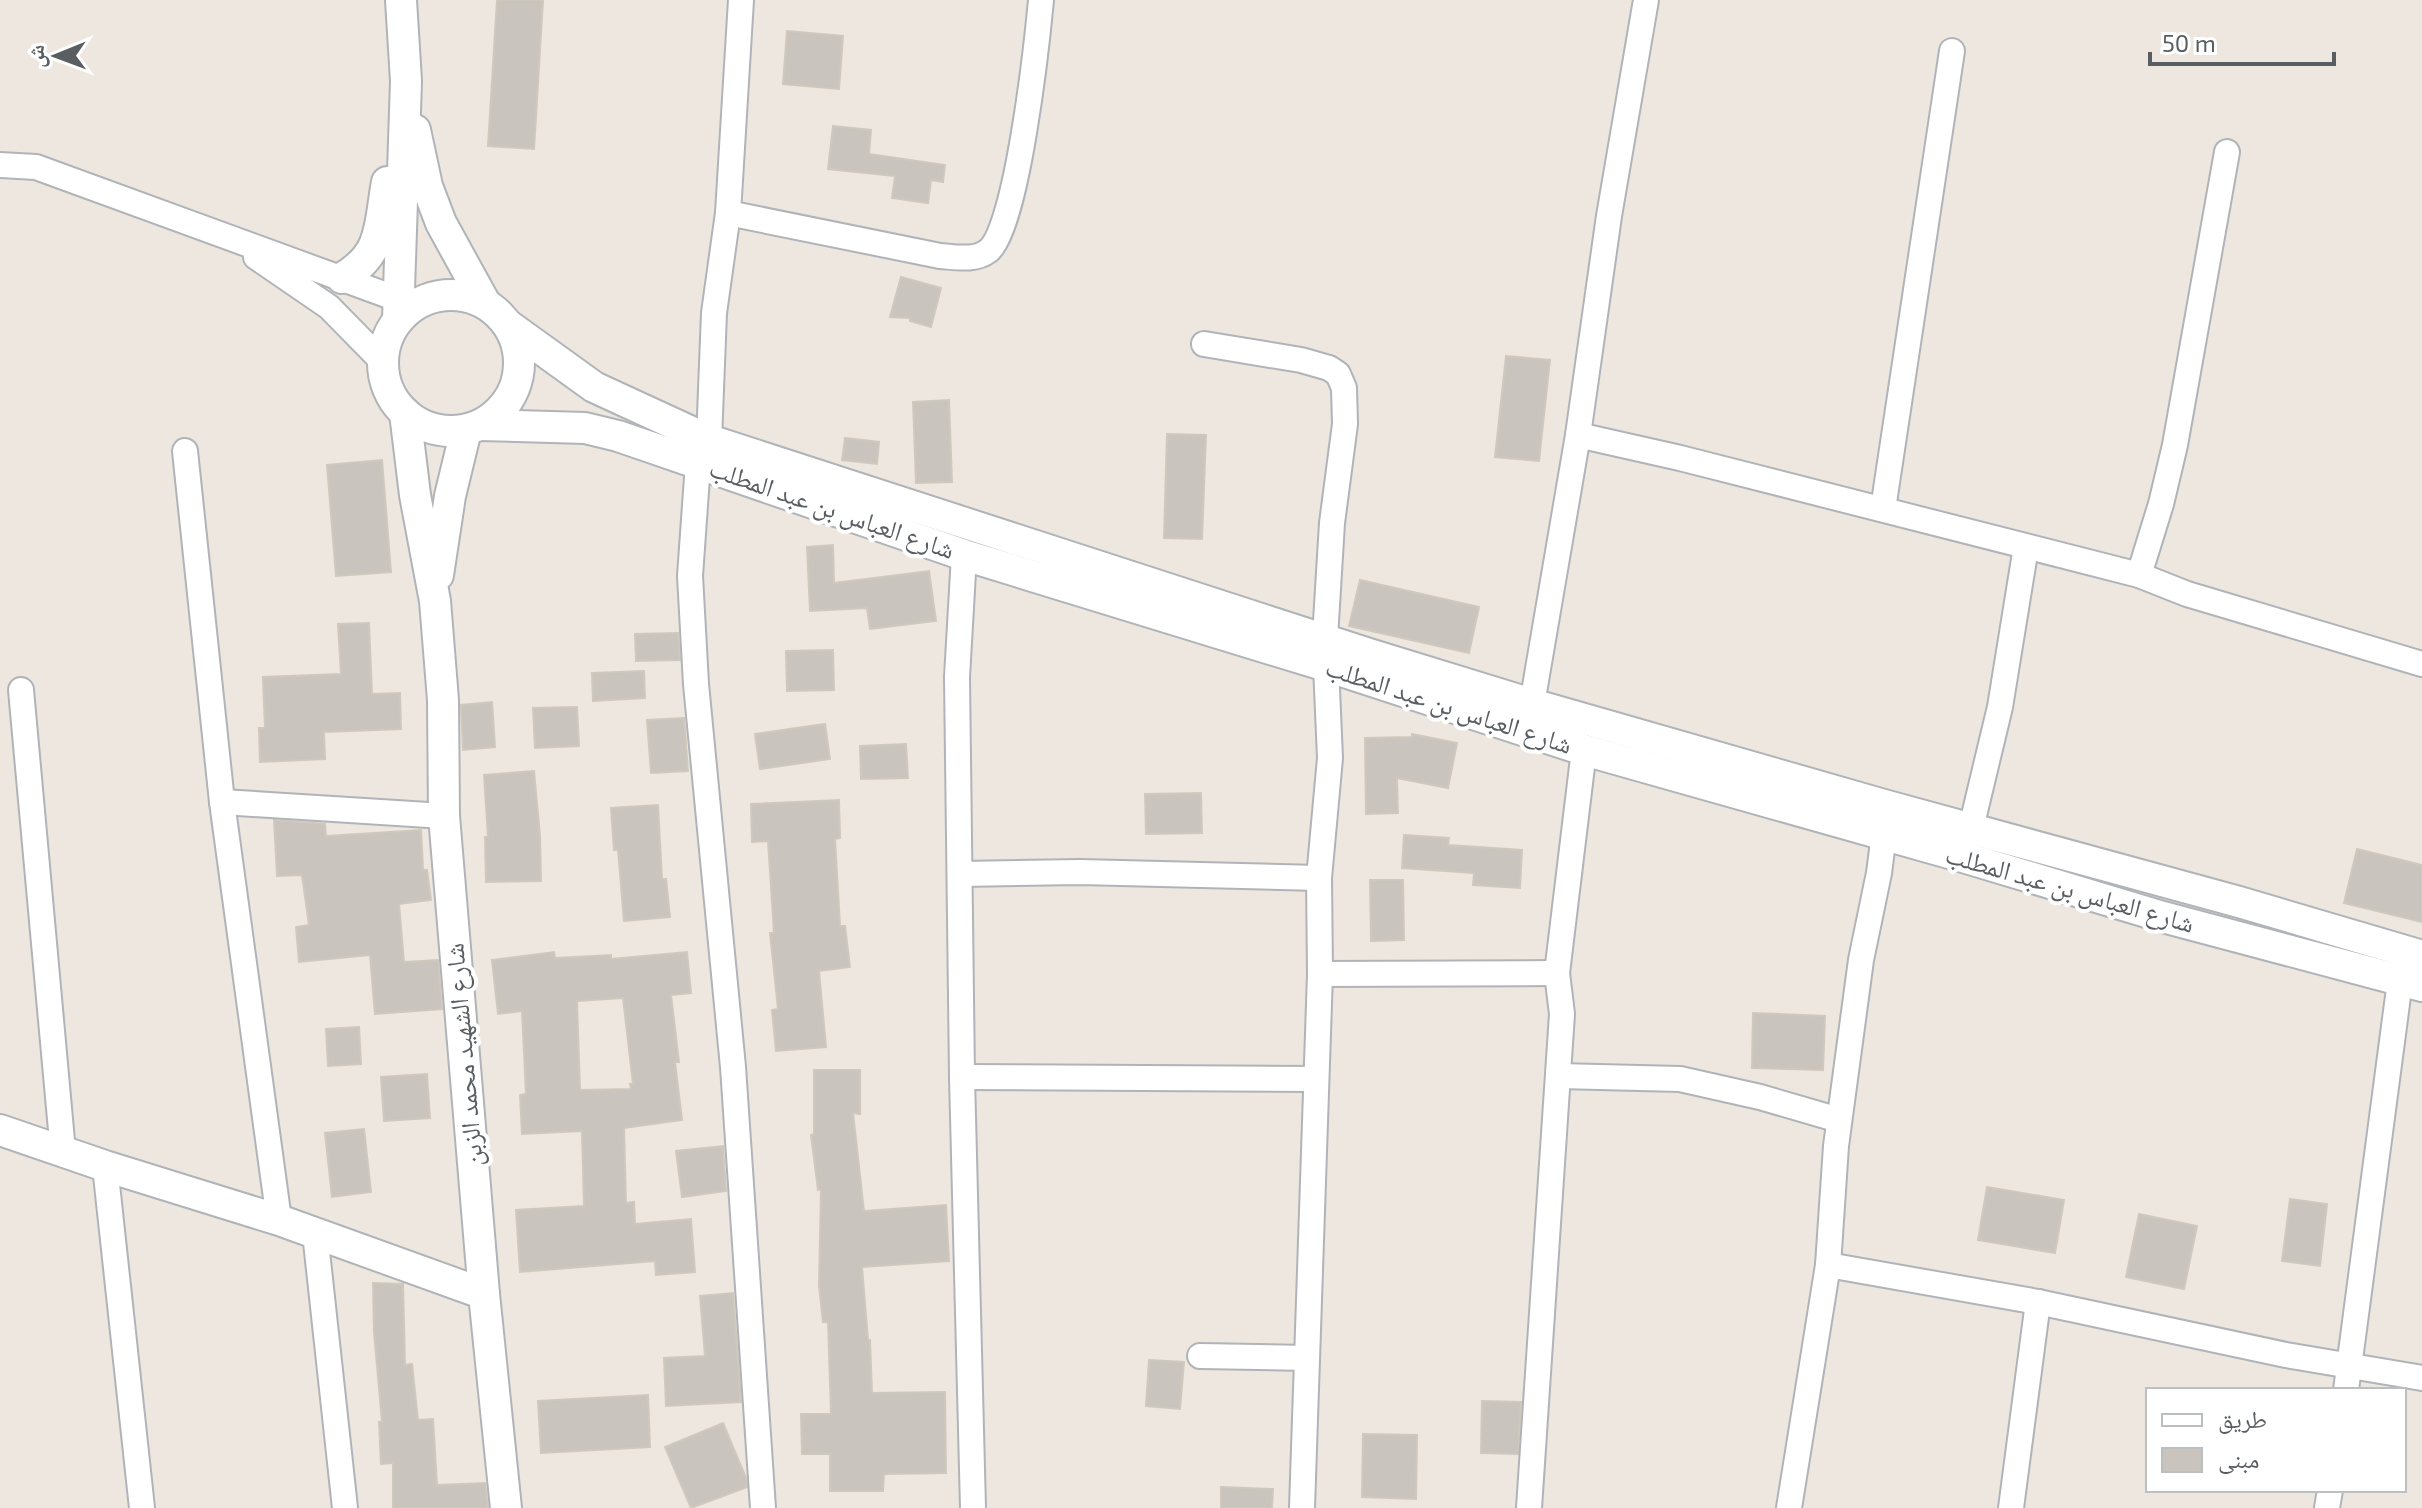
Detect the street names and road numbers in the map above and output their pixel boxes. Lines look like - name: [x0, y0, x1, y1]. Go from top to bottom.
- street label: شارع العباس بن عبد المطلب: [705, 451, 959, 566]
- street label: شارع العباس بن عبد المطلب: [1322, 650, 1577, 761]
- street label: شارع العباس بن عبد المطلب: [1942, 837, 2198, 940]
- street label: شارع الشهيد محمد الزبن: [437, 942, 490, 1168]

